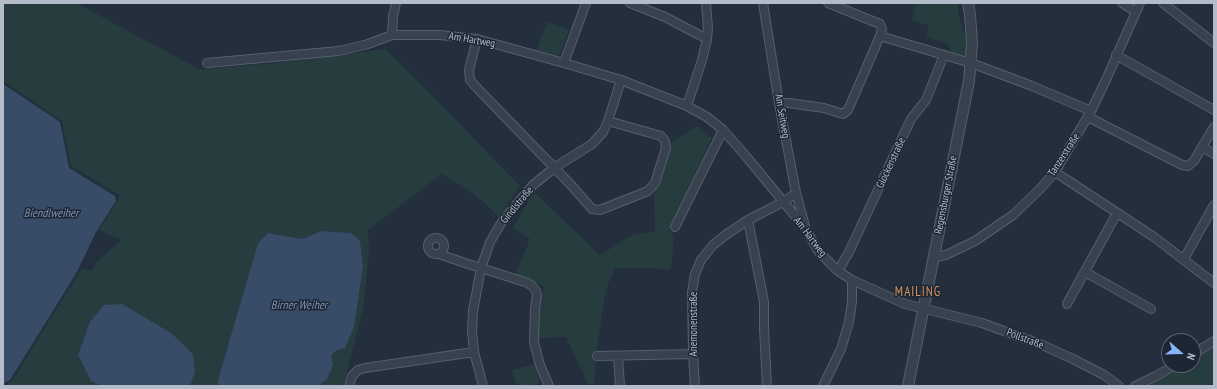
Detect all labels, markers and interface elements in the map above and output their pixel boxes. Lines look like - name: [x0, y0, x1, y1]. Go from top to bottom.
- street label: Am Hartweg: [448, 29, 496, 51]
- street label: Am Seitweg: [772, 93, 792, 139]
- street label: Tanzerstraße: [1045, 131, 1083, 179]
- street label: Glockenstraße: [874, 136, 908, 190]
- street label: Regensburger Straße: [932, 155, 960, 235]
- street label: Gindlstraße: [498, 184, 536, 226]
- water label: Biendlweiher: [24, 207, 78, 221]
- street label: Am Hartweg: [791, 214, 829, 260]
- district label: MAILING: [895, 284, 941, 300]
- street label: Anemonenstraße: [687, 292, 701, 356]
- water label: Birner Weiher: [271, 299, 327, 313]
- street label: Pöllstraße: [1005, 326, 1045, 352]
- north arrow: [1161, 333, 1201, 373]
- text: N: [1184, 352, 1199, 362]

